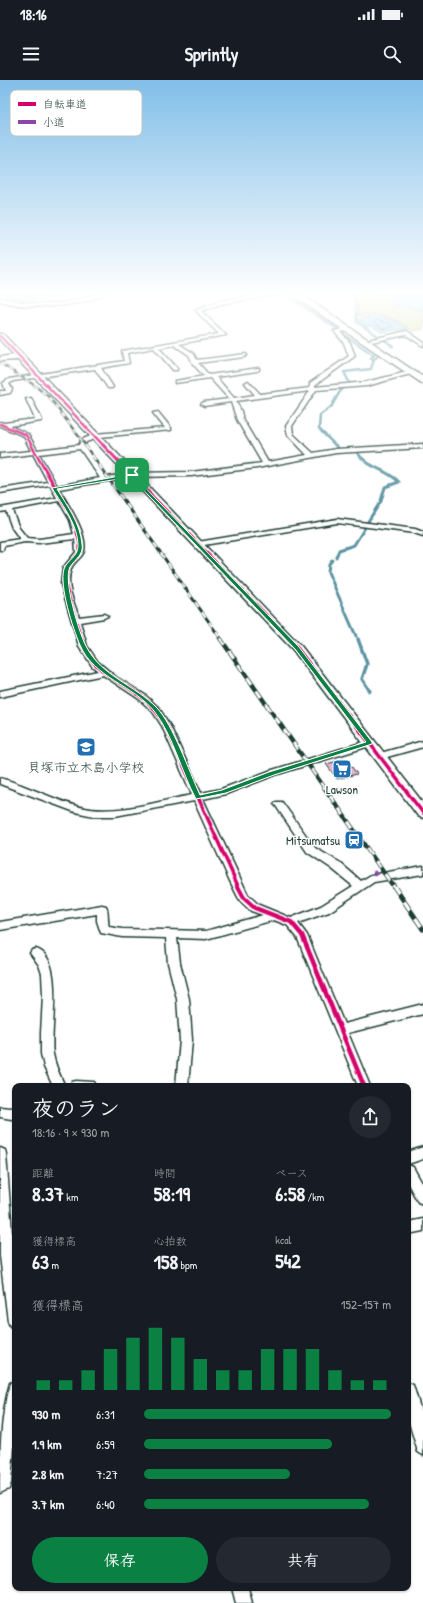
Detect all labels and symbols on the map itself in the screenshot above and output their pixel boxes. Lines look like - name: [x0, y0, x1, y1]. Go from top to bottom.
- legend: [10, 90, 142, 136]
- text: 自転車道: [43, 97, 87, 111]
- text: 小道: [43, 115, 65, 129]
- pin: [115, 458, 149, 492]
- school or university icon: 貝塚市立木島小学校: [75, 736, 97, 758]
- place label: 貝塚市立木島小学校: [27, 758, 145, 776]
- supermarket icon: Lawson: [331, 758, 353, 780]
- place label: Lawson: [326, 780, 358, 798]
- station icon: Mitsumatsu: [343, 829, 365, 851]
- place label: Mitsumatsu: [286, 831, 340, 849]

